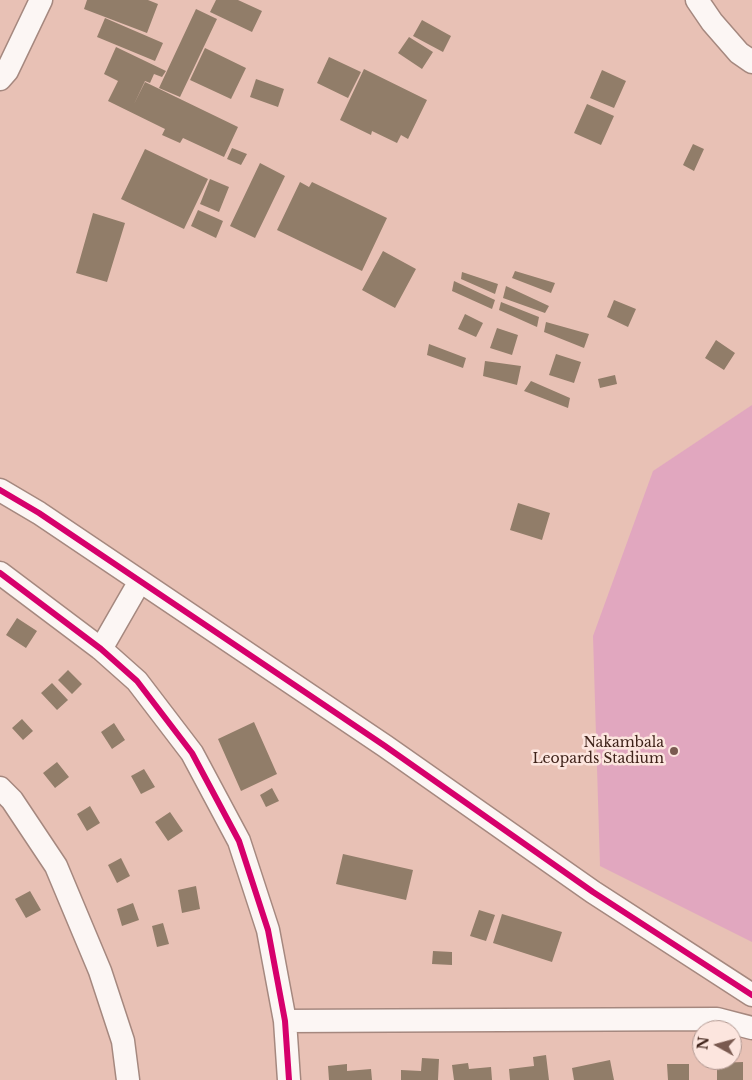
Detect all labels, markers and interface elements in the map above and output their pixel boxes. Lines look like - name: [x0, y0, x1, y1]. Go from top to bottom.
- place label: Nakambala Leopards Stadium: [532, 735, 664, 768]
- marker: Nakambala Leopards Stadium: [668, 745, 680, 757]
- north arrow: [692, 1020, 742, 1070]
- text: N: [693, 1036, 713, 1051]

